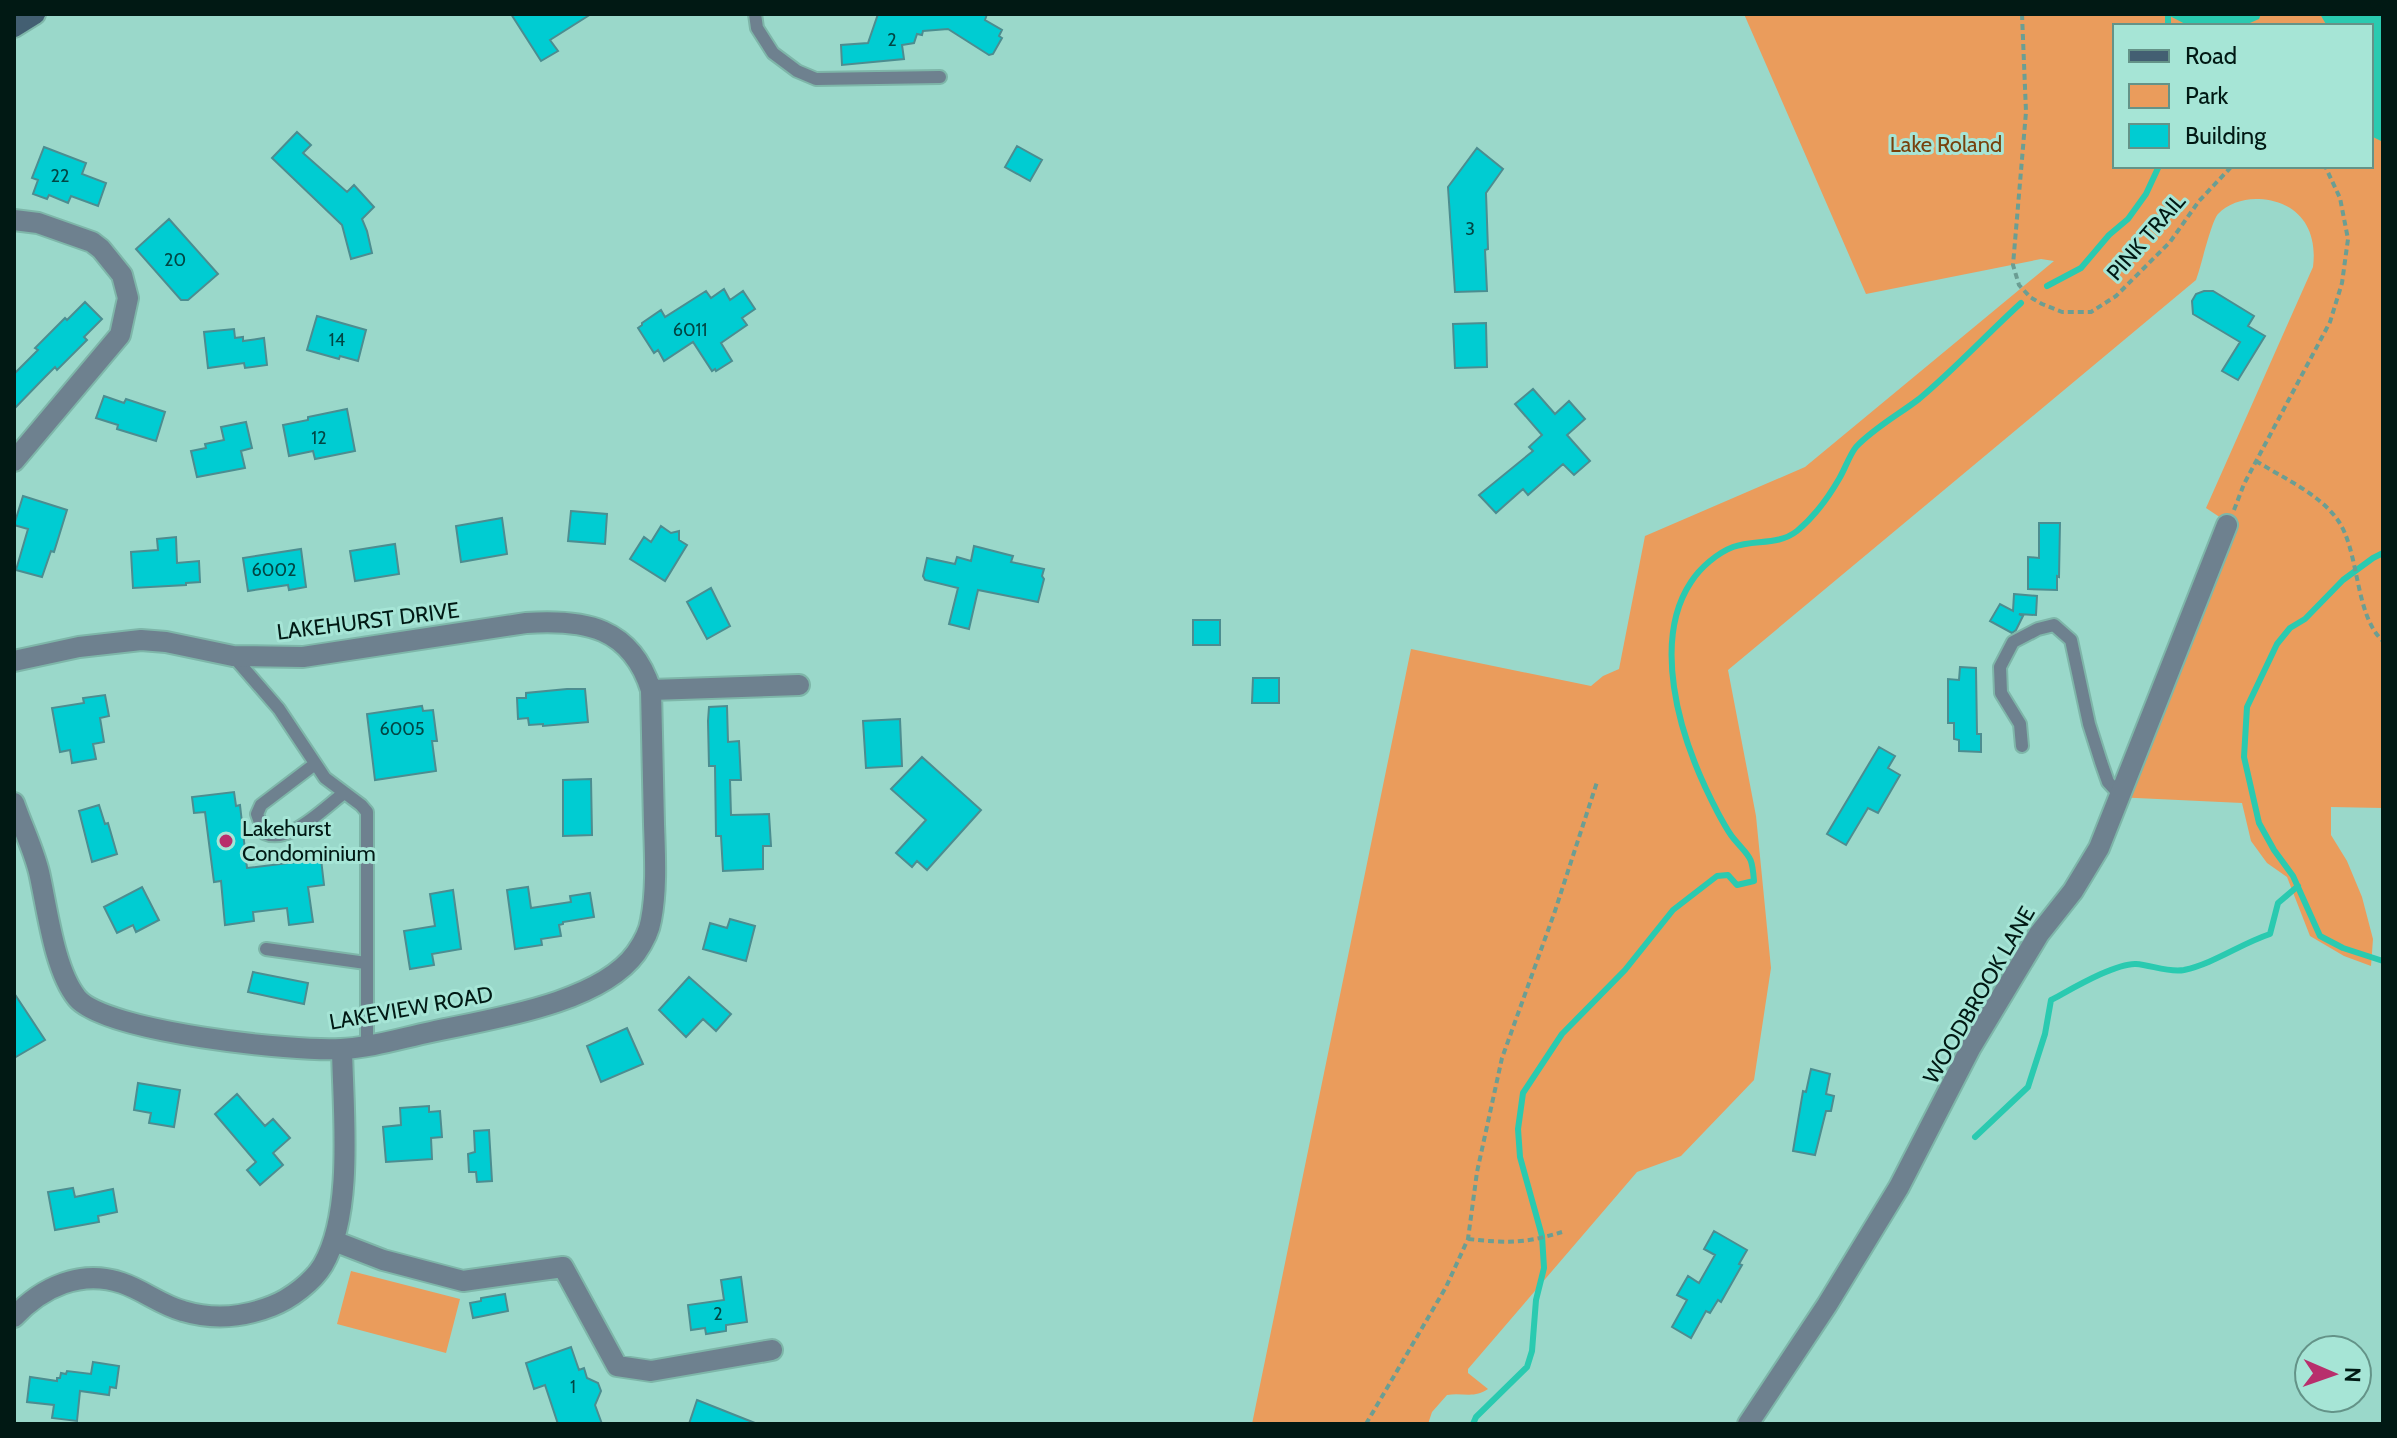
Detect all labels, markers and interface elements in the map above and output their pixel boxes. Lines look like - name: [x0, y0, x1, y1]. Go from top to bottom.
- legend: [2113, 24, 2373, 168]
- house number: 2: [887, 29, 897, 51]
- text: Road: [2185, 41, 2237, 70]
- text: Park: [2185, 81, 2228, 110]
- text: Building: [2185, 121, 2267, 150]
- park label: Lake Roland: [1890, 131, 2002, 158]
- house number: 22: [51, 165, 69, 187]
- street label: PINK TRAIL: [2101, 188, 2191, 286]
- house number: 3: [1465, 218, 1475, 240]
- house number: 20: [164, 249, 186, 271]
- house number: 6011: [673, 319, 707, 341]
- house number: 14: [329, 329, 345, 351]
- house number: 12: [311, 427, 327, 449]
- house number: 6002: [252, 559, 296, 581]
- street label: LAKEHURST DRIVE: [275, 596, 461, 646]
- house number: 6005: [379, 718, 425, 740]
- place label: Lakehurst Condominium: [242, 815, 376, 867]
- marker: Lakehurst Condominium: [217, 832, 235, 850]
- street label: WOODBROOK LANE: [1917, 901, 2041, 1089]
- street label: LAKEVIEW ROAD: [327, 980, 495, 1036]
- house number: 2: [713, 1303, 723, 1325]
- north arrow: [2293, 1334, 2373, 1414]
- text: N: [2339, 1366, 2366, 1383]
- house number: 1: [570, 1376, 576, 1398]

